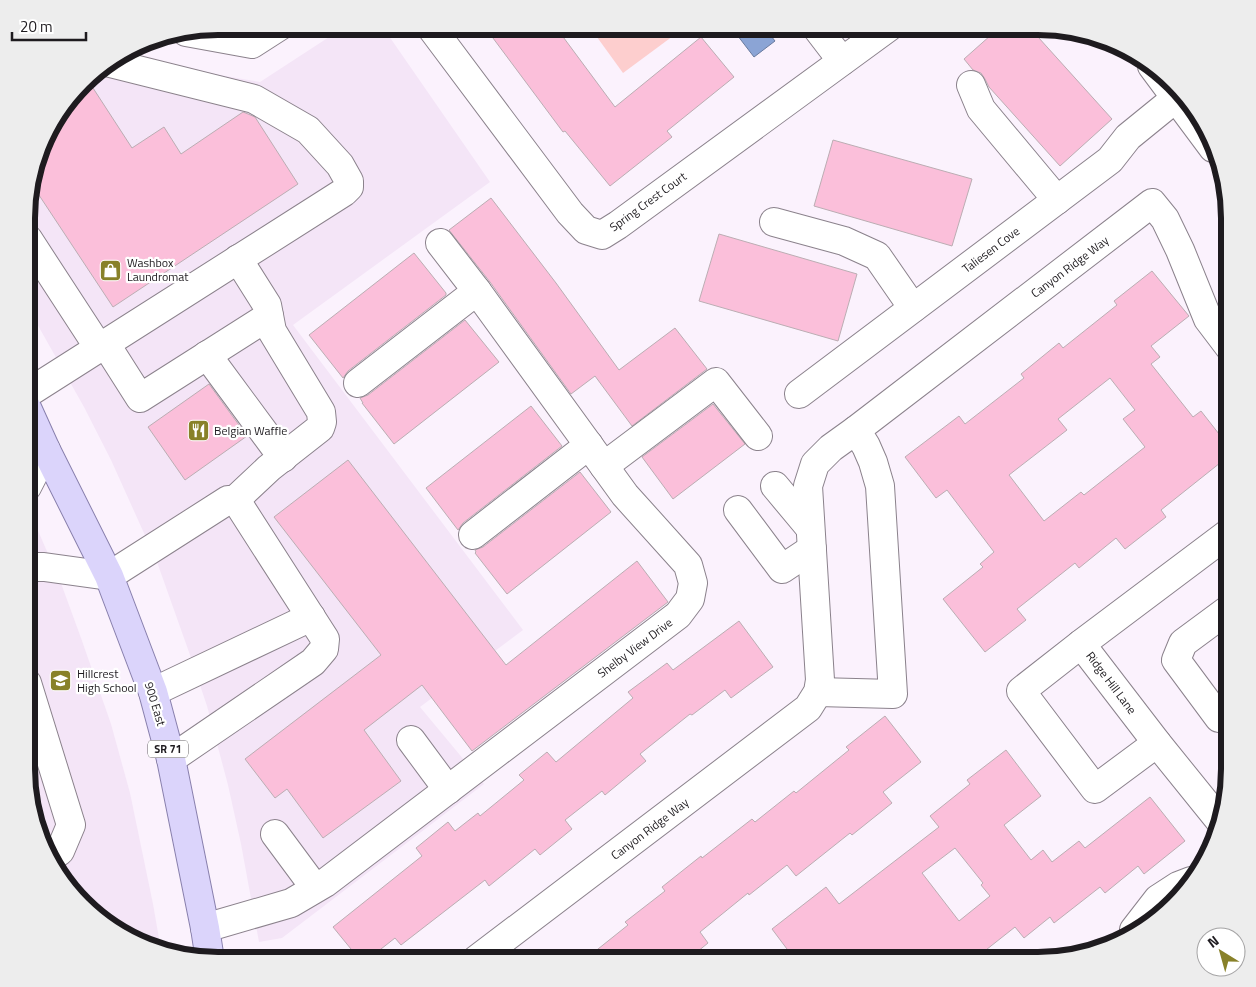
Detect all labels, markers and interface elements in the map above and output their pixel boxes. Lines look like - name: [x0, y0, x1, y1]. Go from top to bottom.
- scale bar: [12, 10, 86, 42]
- text: 20 m: [20, 15, 53, 38]
- street label: Spring Crest Court: [605, 167, 691, 236]
- street label: Taliesen Cove: [958, 222, 1023, 278]
- street label: Canyon Ridge Way: [1027, 231, 1113, 302]
- place label: Washbox Laundromat: [127, 253, 189, 286]
- shop icon: Washbox Laundromat: [99, 258, 123, 282]
- restaurant icon: Belgian Waffle: [186, 419, 210, 443]
- place label: Belgian Waffle: [214, 421, 287, 440]
- street label: Shelby View Drive: [593, 613, 676, 682]
- street label: Ridge Hill Lane: [1081, 647, 1141, 718]
- place label: Hillcrest High School: [77, 664, 137, 697]
- school or university icon: Hillcrest High School: [49, 669, 73, 693]
- street label: 900 East: [140, 679, 171, 729]
- road number: SR 71: [148, 741, 188, 758]
- street label: Canyon Ridge Way: [607, 793, 693, 864]
- north arrow: [1196, 927, 1246, 977]
- text: N: [1203, 930, 1223, 953]

